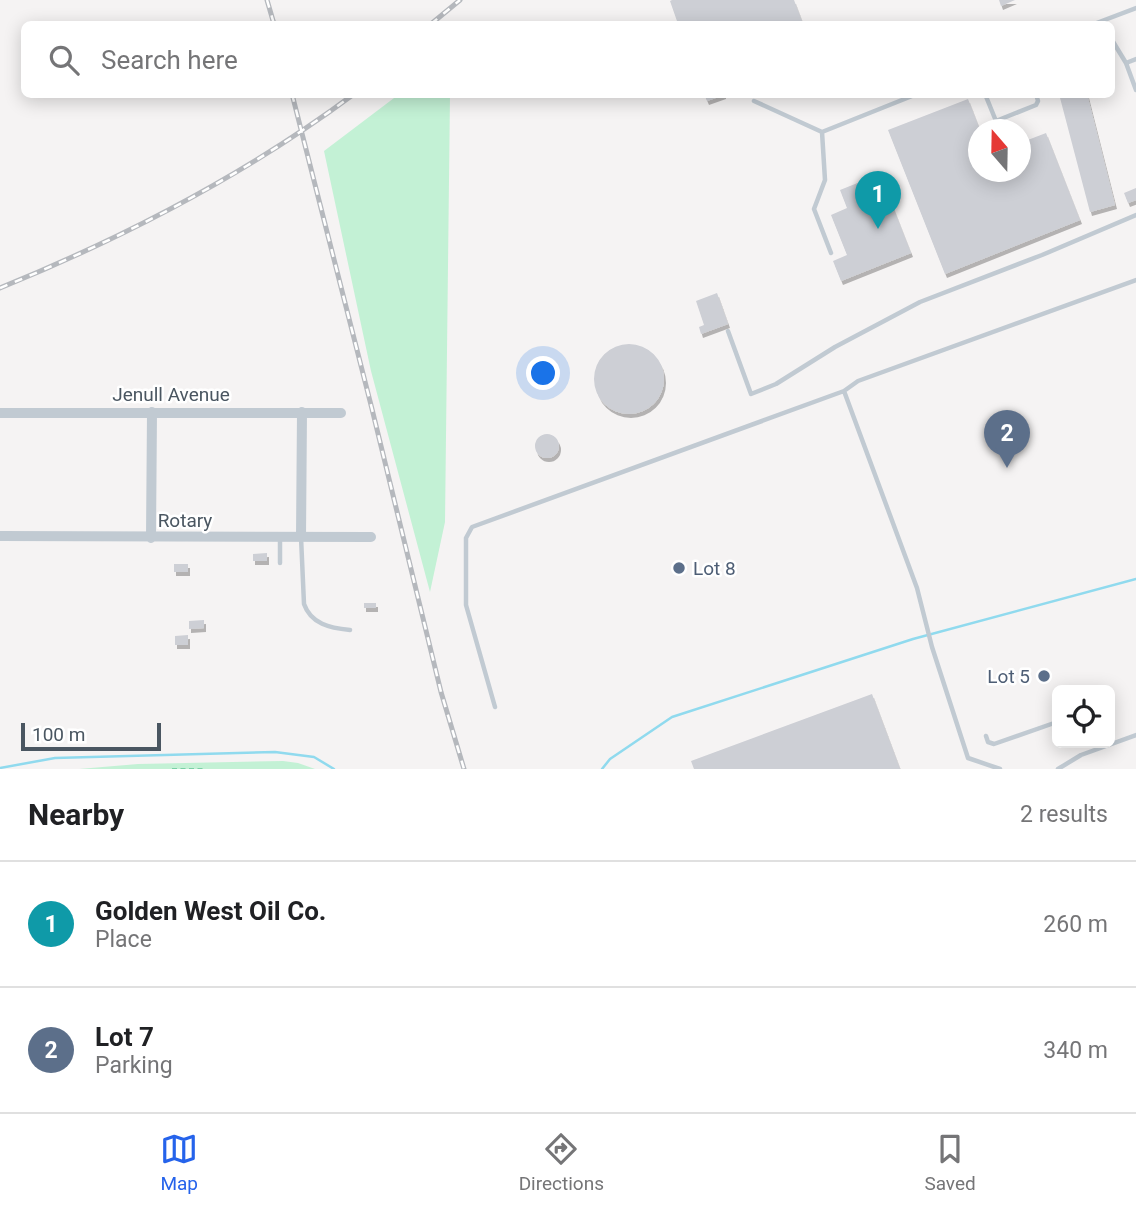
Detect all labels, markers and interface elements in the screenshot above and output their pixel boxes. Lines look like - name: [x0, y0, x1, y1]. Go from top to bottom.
- search box: [21, 21, 1115, 98]
- icon: search: [45, 41, 83, 79]
- text: Search here: [101, 45, 238, 75]
- north arrow: [968, 119, 1031, 182]
- pin: 1: [855, 171, 901, 229]
- your location: [526, 356, 560, 390]
- street label: Jenull Avenue: [112, 383, 230, 406]
- pin: 2: [984, 410, 1030, 468]
- street label: Rotary: [158, 509, 212, 532]
- place label: Lot 8: [693, 557, 736, 580]
- marker: Lot 8: [671, 560, 687, 576]
- place label: Lot 5: [987, 665, 1030, 688]
- marker: Lot 5: [1036, 668, 1052, 684]
- map controls: [1052, 685, 1115, 748]
- button: locate: [1052, 685, 1115, 748]
- scale bar: [21, 720, 161, 752]
- text: 100 m: [32, 723, 85, 746]
- text: Nearby: [28, 797, 124, 832]
- text: 2 results: [1020, 801, 1108, 828]
- text: Golden West Oil Co.: [95, 896, 326, 926]
- text: 1: [44, 911, 58, 938]
- text: 260 m: [1043, 911, 1108, 938]
- text: Place: [95, 926, 152, 953]
- text: Lot 7: [95, 1022, 154, 1052]
- text: 2: [44, 1037, 58, 1064]
- text: 340 m: [1043, 1037, 1108, 1064]
- text: Parking: [95, 1052, 173, 1079]
- tab: Map: [160, 1130, 198, 1195]
- tab: Directions: [519, 1130, 604, 1195]
- tab: Saved: [924, 1130, 976, 1195]

